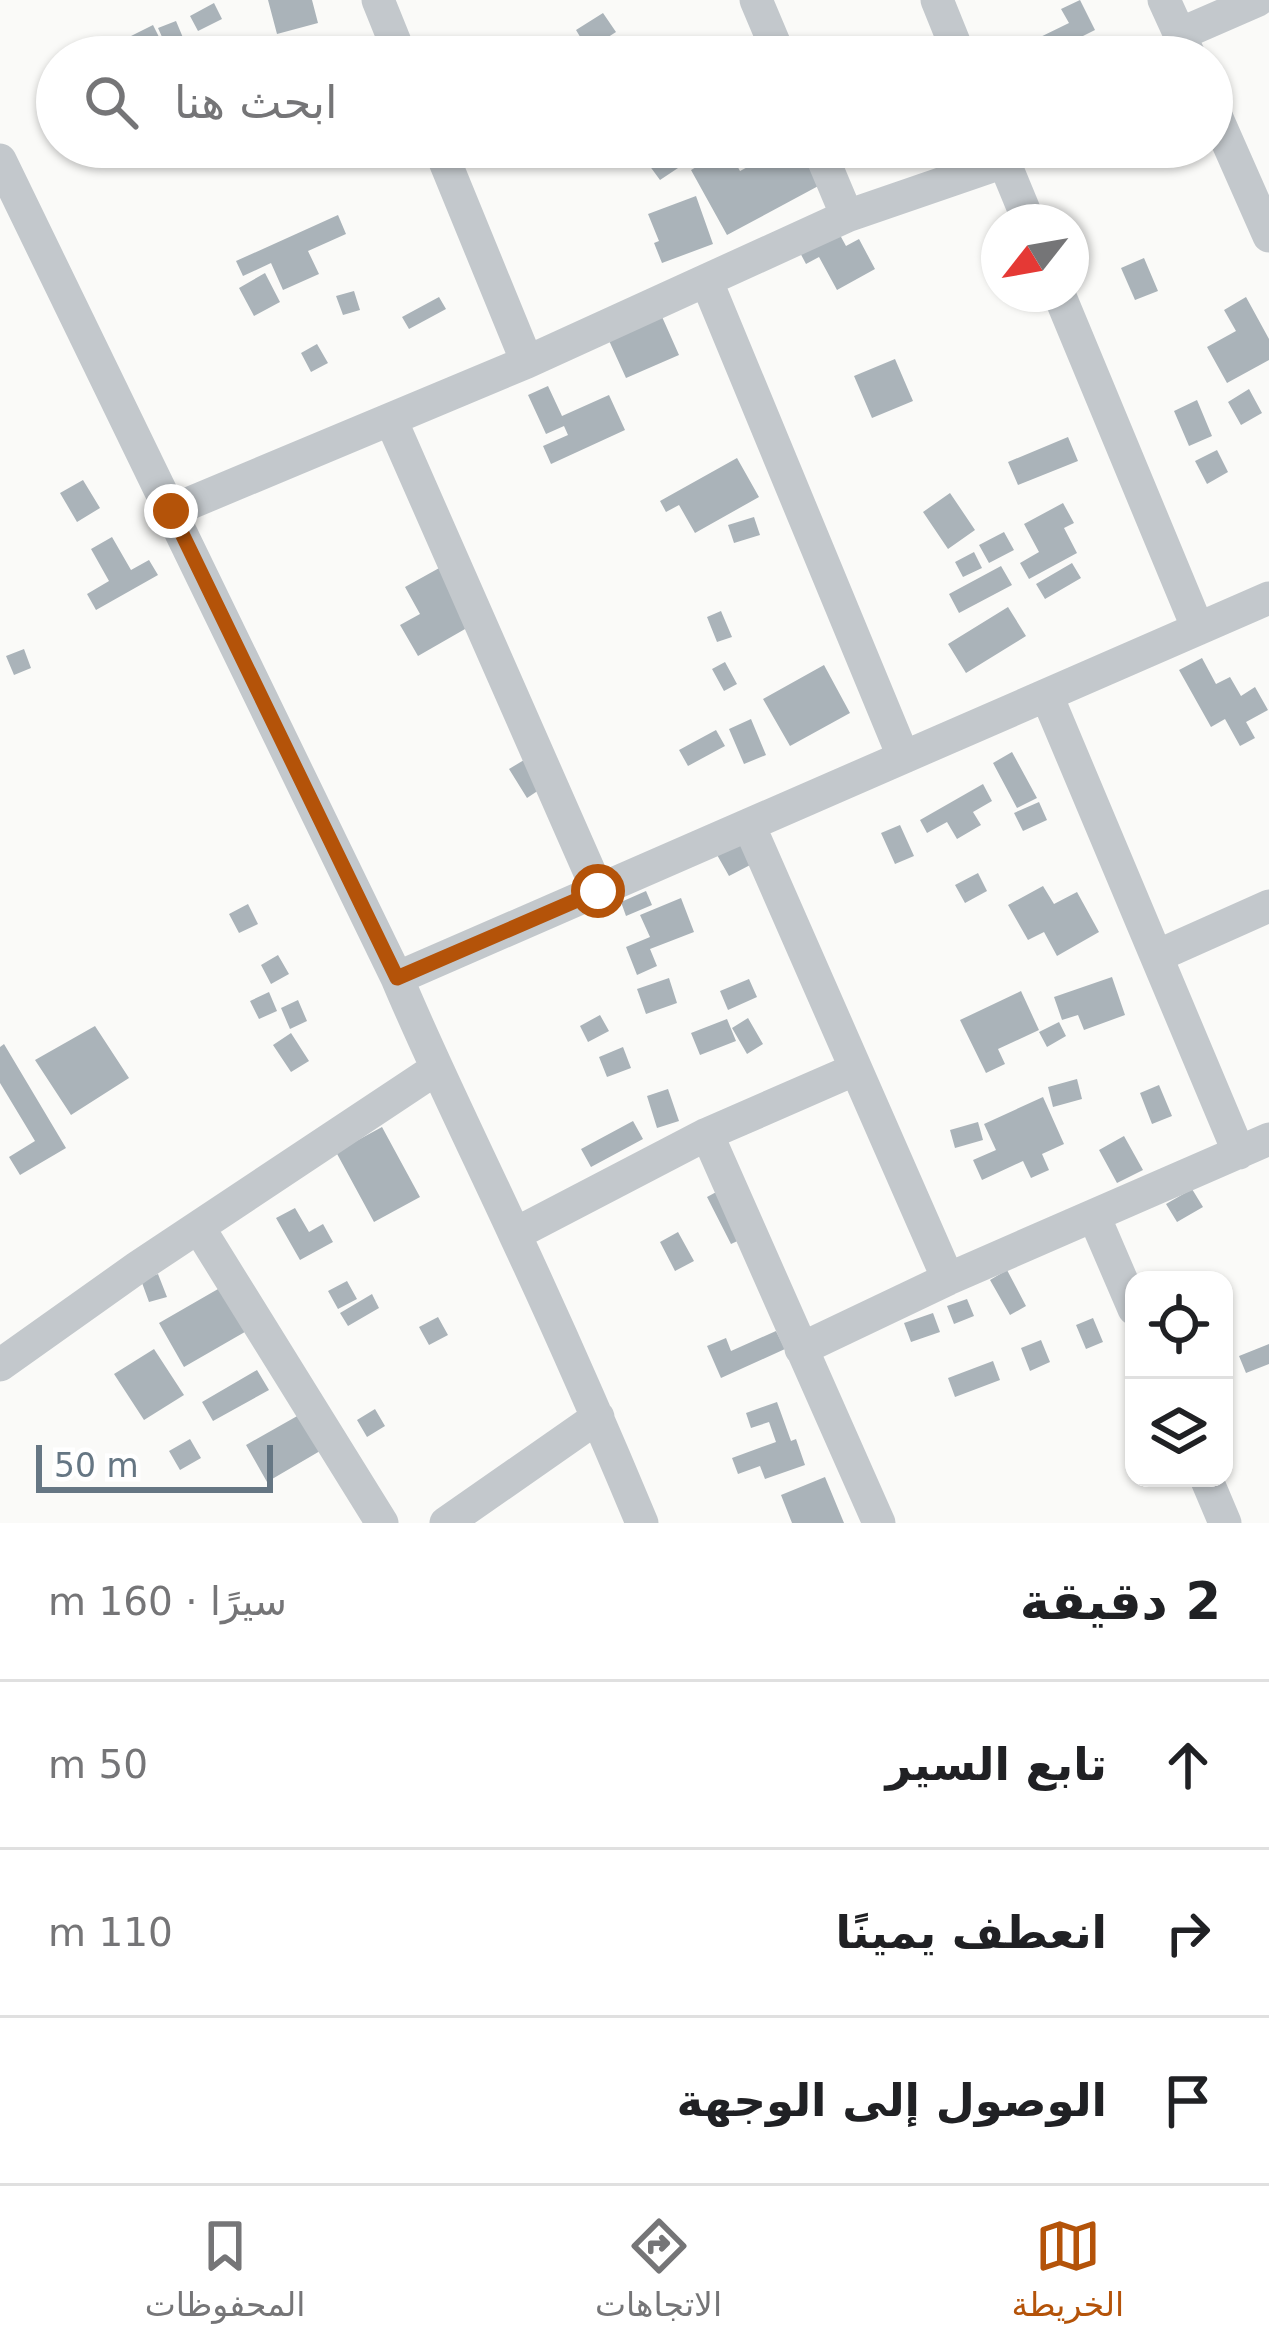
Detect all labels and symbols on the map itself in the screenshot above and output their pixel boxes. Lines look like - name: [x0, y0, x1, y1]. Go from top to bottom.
- north arrow: [981, 204, 1089, 312]
- route end: [144, 484, 198, 538]
- route start: [571, 864, 625, 918]
- scale bar: [36, 1439, 273, 1492]

